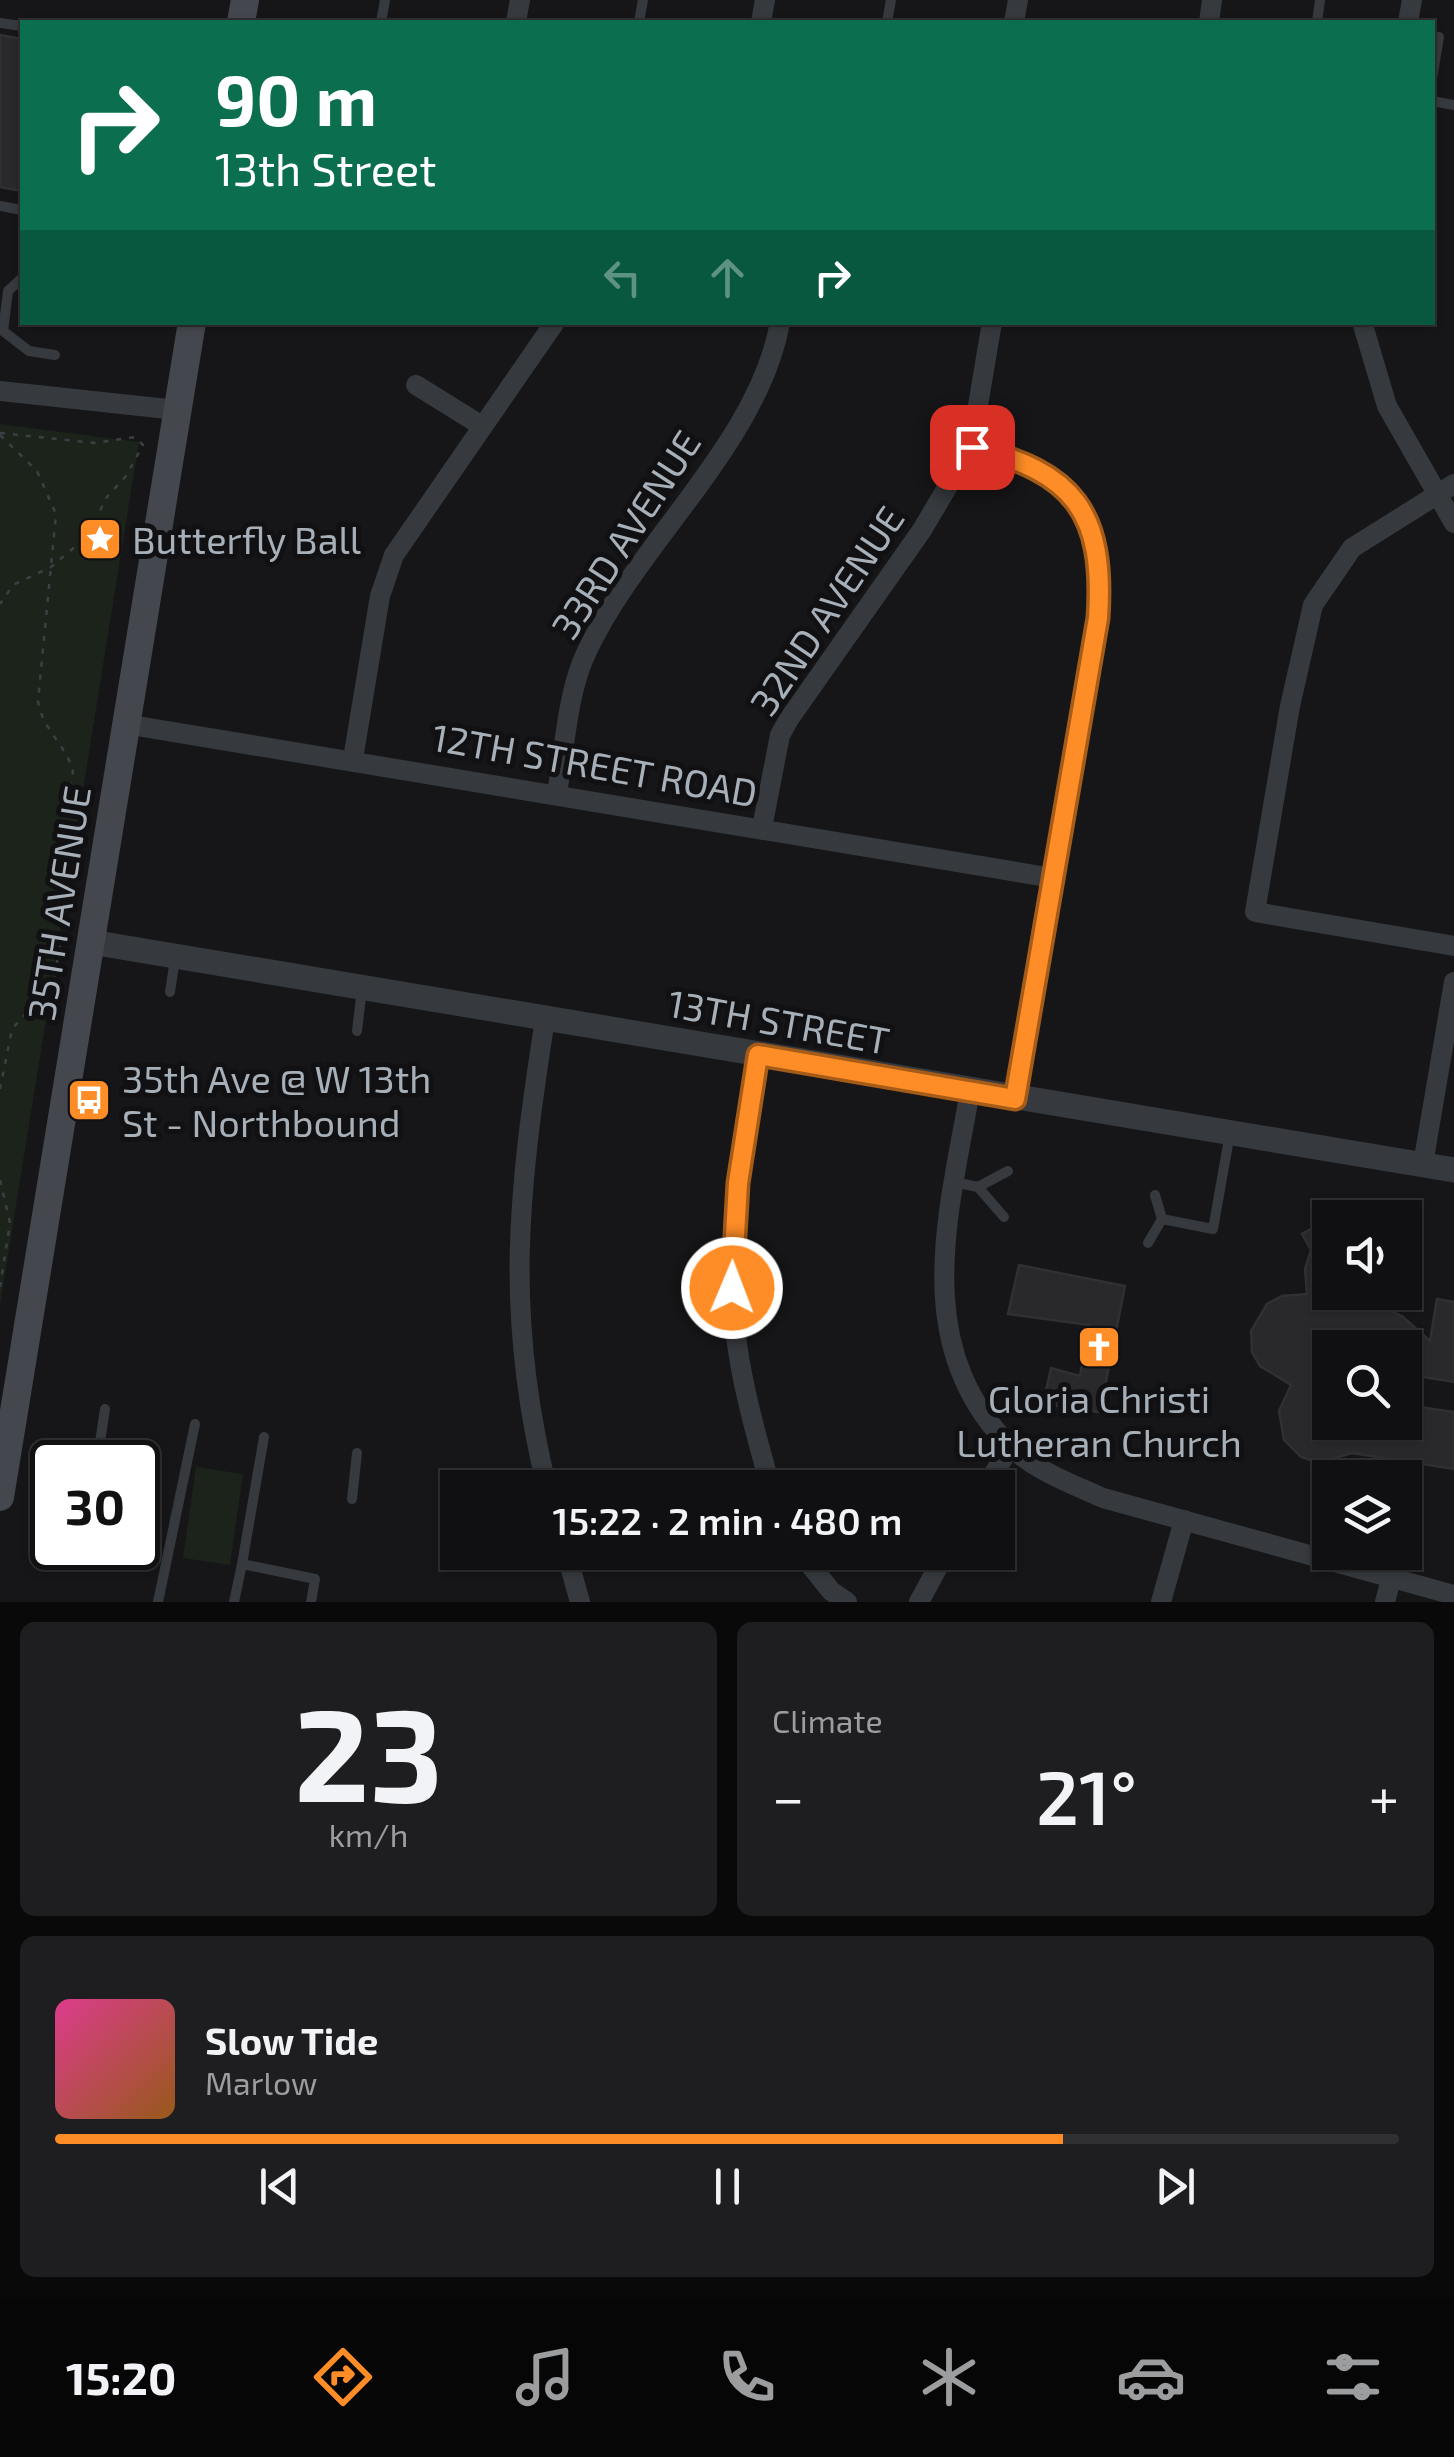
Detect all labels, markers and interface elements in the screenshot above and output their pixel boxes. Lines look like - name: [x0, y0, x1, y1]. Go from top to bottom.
- text: 90 m: [215, 56, 377, 140]
- icon: right: [50, 60, 180, 190]
- text: 13th Street: [215, 141, 436, 195]
- icon: left: [595, 250, 650, 305]
- icon: ahead: [700, 250, 755, 305]
- icon: right: [805, 250, 860, 305]
- pin: [930, 405, 1015, 490]
- icon: arrive: [945, 420, 1000, 475]
- street label: 33RD AVENUE: [541, 421, 709, 647]
- street label: 32ND AVENUE: [739, 497, 913, 723]
- place icon: Butterfly Ball: [77, 516, 123, 562]
- place label: Butterfly Ball: [132, 516, 361, 562]
- street label: 12TH STREET ROAD: [429, 713, 761, 815]
- street label: 35TH AVENUE: [17, 783, 99, 1023]
- street label: 13TH STREET: [665, 979, 893, 1063]
- place label: 35th Ave @ W 13th St - Northbound: [122, 1055, 431, 1145]
- bus stop icon: 35th Ave @ W 13th St - Northbound: [66, 1077, 112, 1123]
- map controls: [1312, 1200, 1422, 1570]
- button: sound: [1312, 1200, 1422, 1310]
- position arrow: [680, 1236, 784, 1340]
- church icon: Gloria Christi Lutheran Church: [1076, 1324, 1122, 1370]
- button: search: [1312, 1330, 1422, 1440]
- place label: Gloria Christi Lutheran Church: [956, 1375, 1242, 1465]
- speed limit sign: 30: [30, 1440, 160, 1570]
- button: layers: [1312, 1460, 1422, 1570]
- text: 15:22 · 2 min · 480 m: [553, 1497, 902, 1543]
- text: 23: [294, 1672, 443, 1828]
- text: Climate: [772, 1701, 883, 1739]
- text: 21°: [1036, 1750, 1137, 1840]
- text: −: [772, 1763, 804, 1829]
- text: +: [1369, 1763, 1399, 1829]
- text: km/h: [329, 1815, 408, 1853]
- text: Slow Tide: [205, 2017, 378, 2063]
- text: Marlow: [205, 2063, 317, 2101]
- icon: previous: [252, 2159, 307, 2214]
- icon: pause: [700, 2159, 755, 2214]
- icon: next: [1148, 2159, 1203, 2214]
- icon: directions: [308, 2342, 378, 2412]
- icon: music: [510, 2342, 580, 2412]
- icon: phone: [712, 2342, 782, 2412]
- icon: climate: [914, 2342, 984, 2412]
- icon: car: [1116, 2342, 1186, 2412]
- icon: filters: [1318, 2342, 1388, 2412]
- text: 15:20: [66, 2350, 176, 2404]

